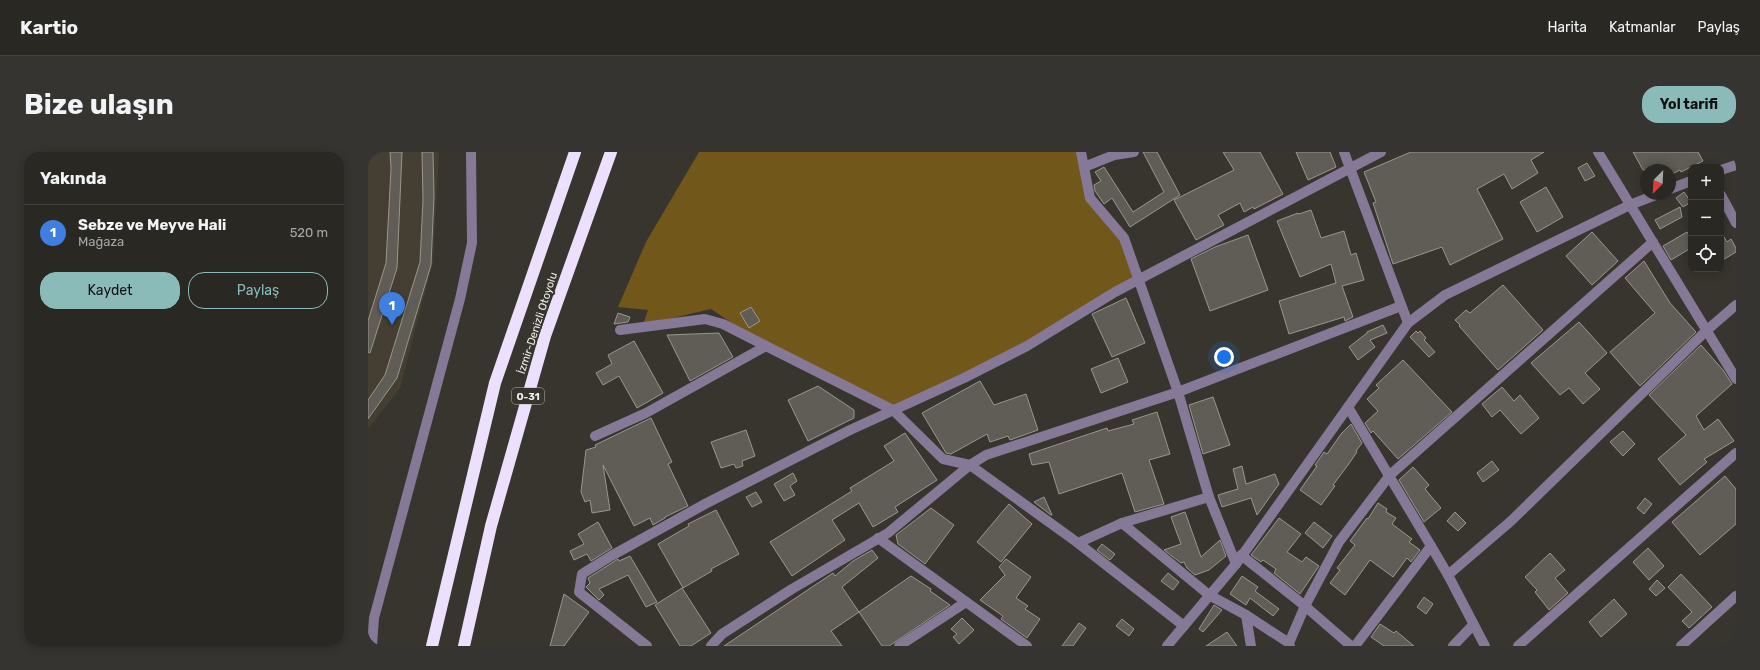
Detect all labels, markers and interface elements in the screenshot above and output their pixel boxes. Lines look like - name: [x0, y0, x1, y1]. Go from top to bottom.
- text: Kartio: [20, 16, 78, 39]
- text: Harita: [1547, 19, 1587, 36]
- text: Katmanlar: [1609, 19, 1676, 36]
- text: Paylaş: [1698, 19, 1740, 36]
- button: Yol tarifi: [1642, 86, 1736, 123]
- text: Bize ulaşın: [24, 88, 174, 121]
- north arrow: [1640, 164, 1676, 200]
- map controls: [1688, 164, 1724, 272]
- button: +: [1688, 164, 1724, 200]
- text: Yakında: [40, 168, 106, 188]
- button: −: [1688, 200, 1724, 236]
- text: Sebze ve Meyve Hali: [78, 216, 226, 234]
- text: 1: [50, 225, 56, 240]
- text: 520 m: [290, 225, 328, 240]
- text: Mağaza: [78, 234, 124, 249]
- button: locate: [1688, 236, 1724, 272]
- street label: İzmir-Denizli Otoyolu: [514, 270, 560, 376]
- button: Kaydet: [40, 272, 180, 309]
- button: Paylaş: [188, 272, 328, 309]
- pin: 1: [379, 292, 405, 325]
- your location: [1214, 347, 1234, 367]
- road number: O-31: [512, 388, 544, 404]

